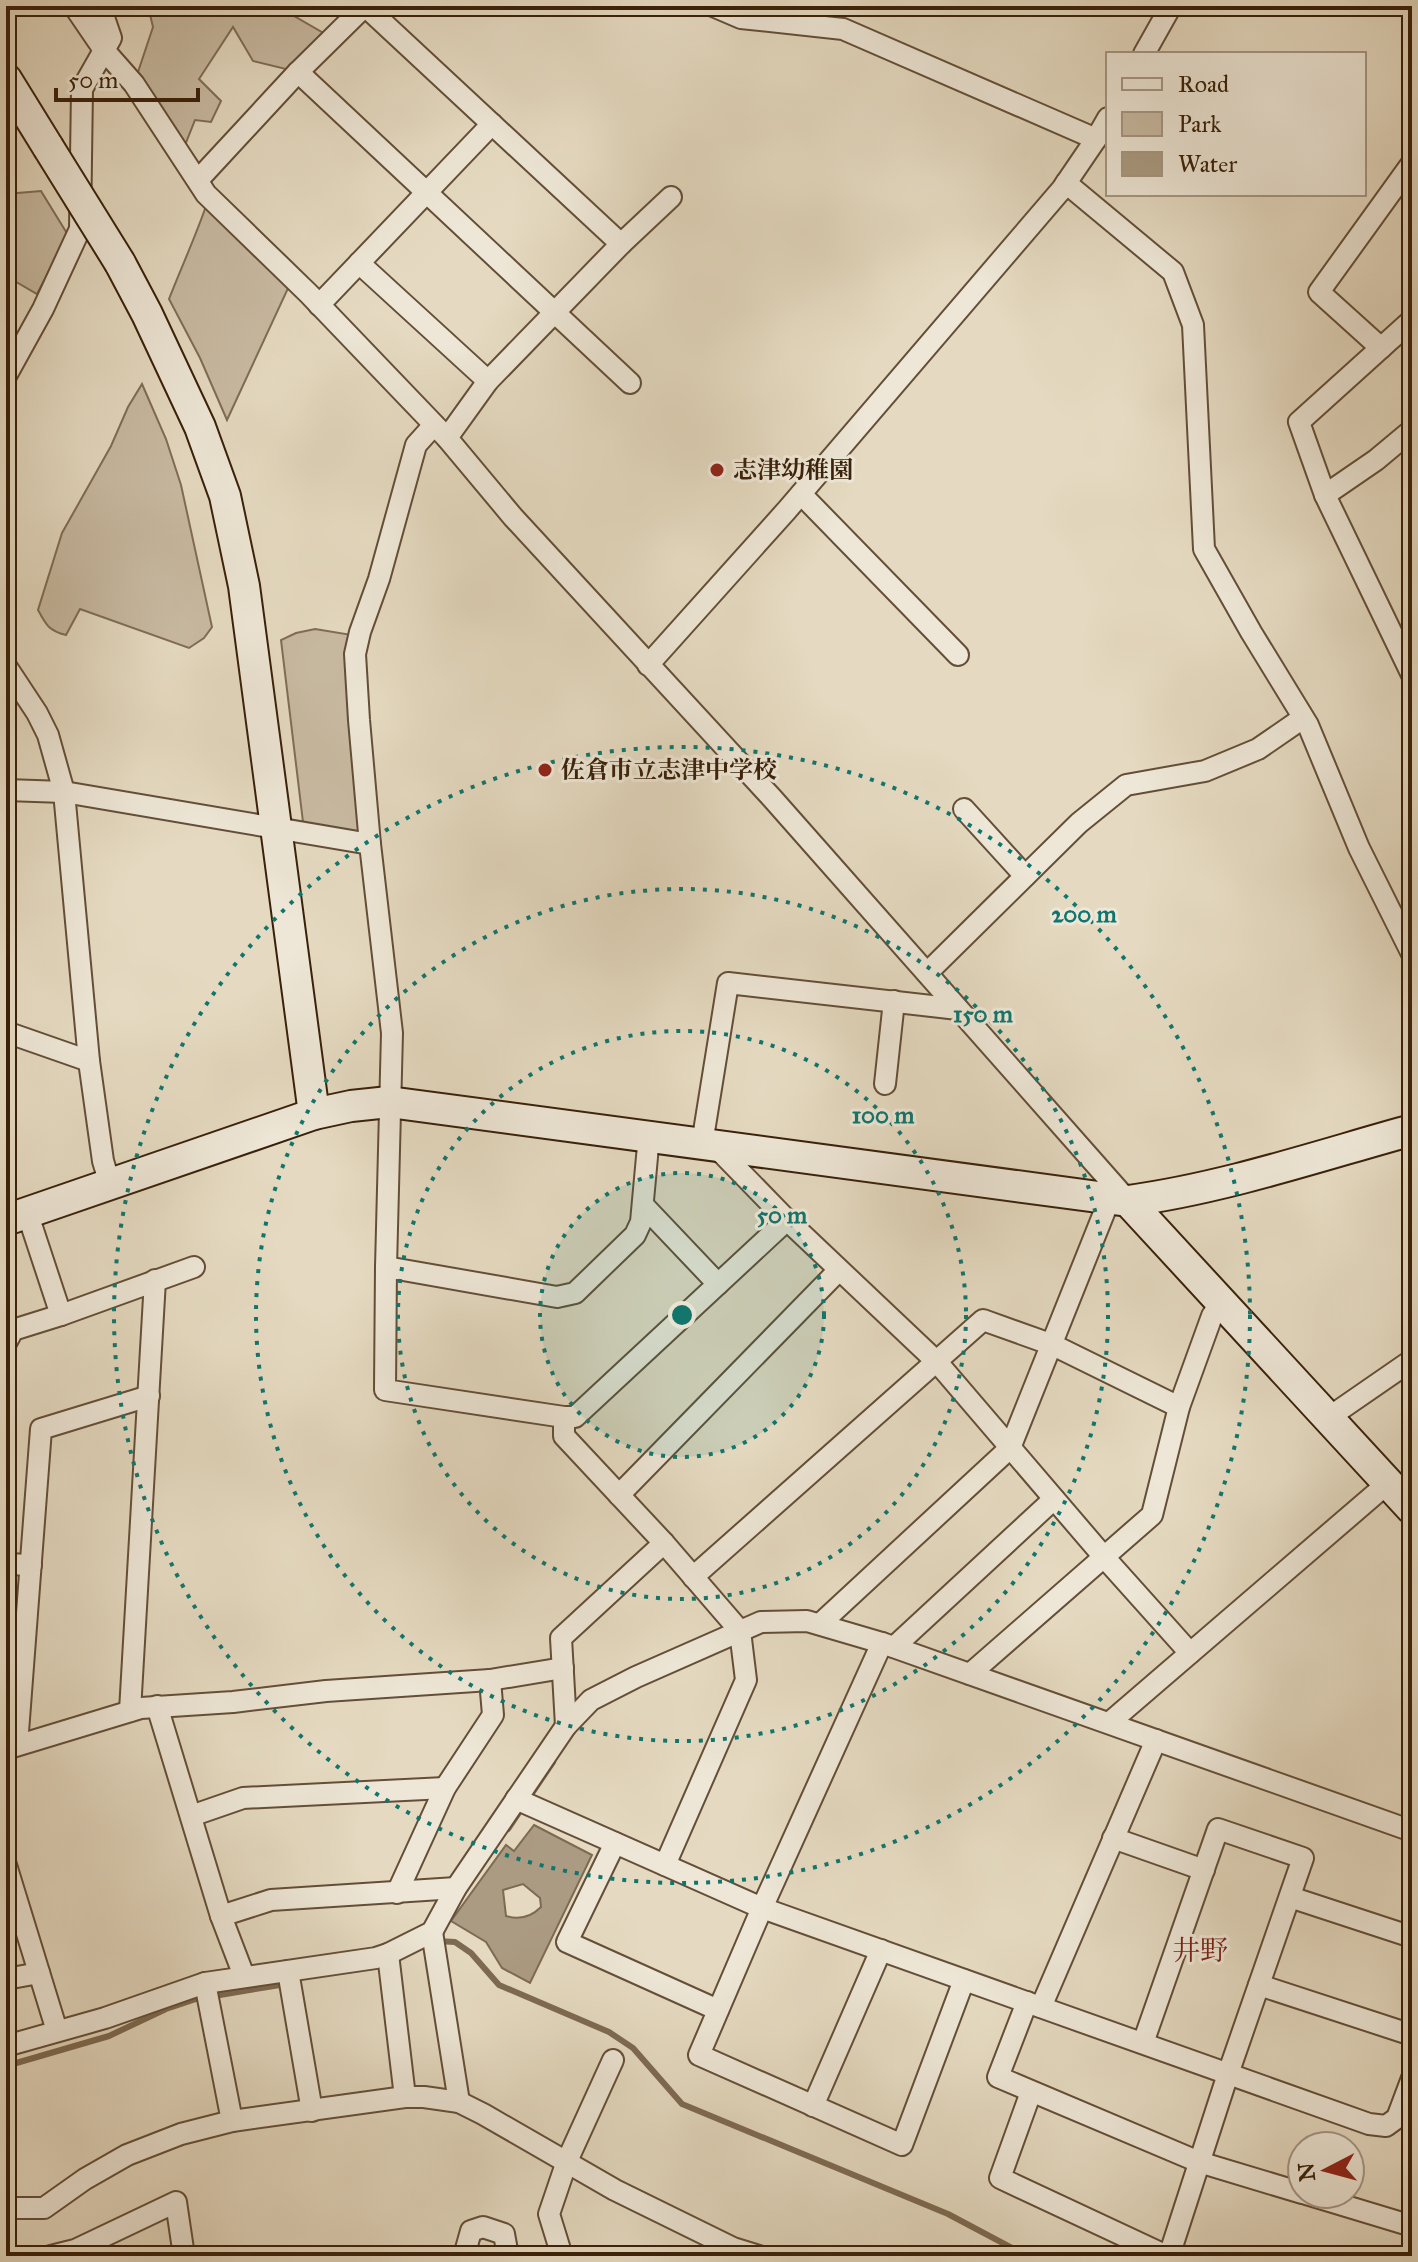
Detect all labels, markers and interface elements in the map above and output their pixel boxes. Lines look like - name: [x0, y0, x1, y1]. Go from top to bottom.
- scale bar: [56, 52, 198, 102]
- legend: [1106, 52, 1366, 196]
- text: 50 m: [68, 65, 118, 95]
- text: Road: [1178, 69, 1229, 99]
- text: Park: [1178, 109, 1222, 139]
- text: Water: [1178, 149, 1237, 179]
- place label: 志津幼稚園: [733, 455, 853, 485]
- marker: 志津幼稚園: [708, 461, 726, 479]
- place label: 佐倉市立志津中学校: [561, 755, 777, 785]
- marker: 佐倉市立志津中学校: [536, 761, 554, 779]
- text: 200 m: [1051, 899, 1117, 929]
- text: 150 m: [953, 999, 1014, 1029]
- text: 100 m: [852, 1100, 915, 1130]
- text: 50 m: [757, 1200, 808, 1230]
- centre of rings: [668, 1301, 696, 1329]
- district label: 井野: [1172, 1933, 1228, 1968]
- north arrow: [1286, 2130, 1366, 2210]
- text: N: [1292, 2161, 1321, 2183]

